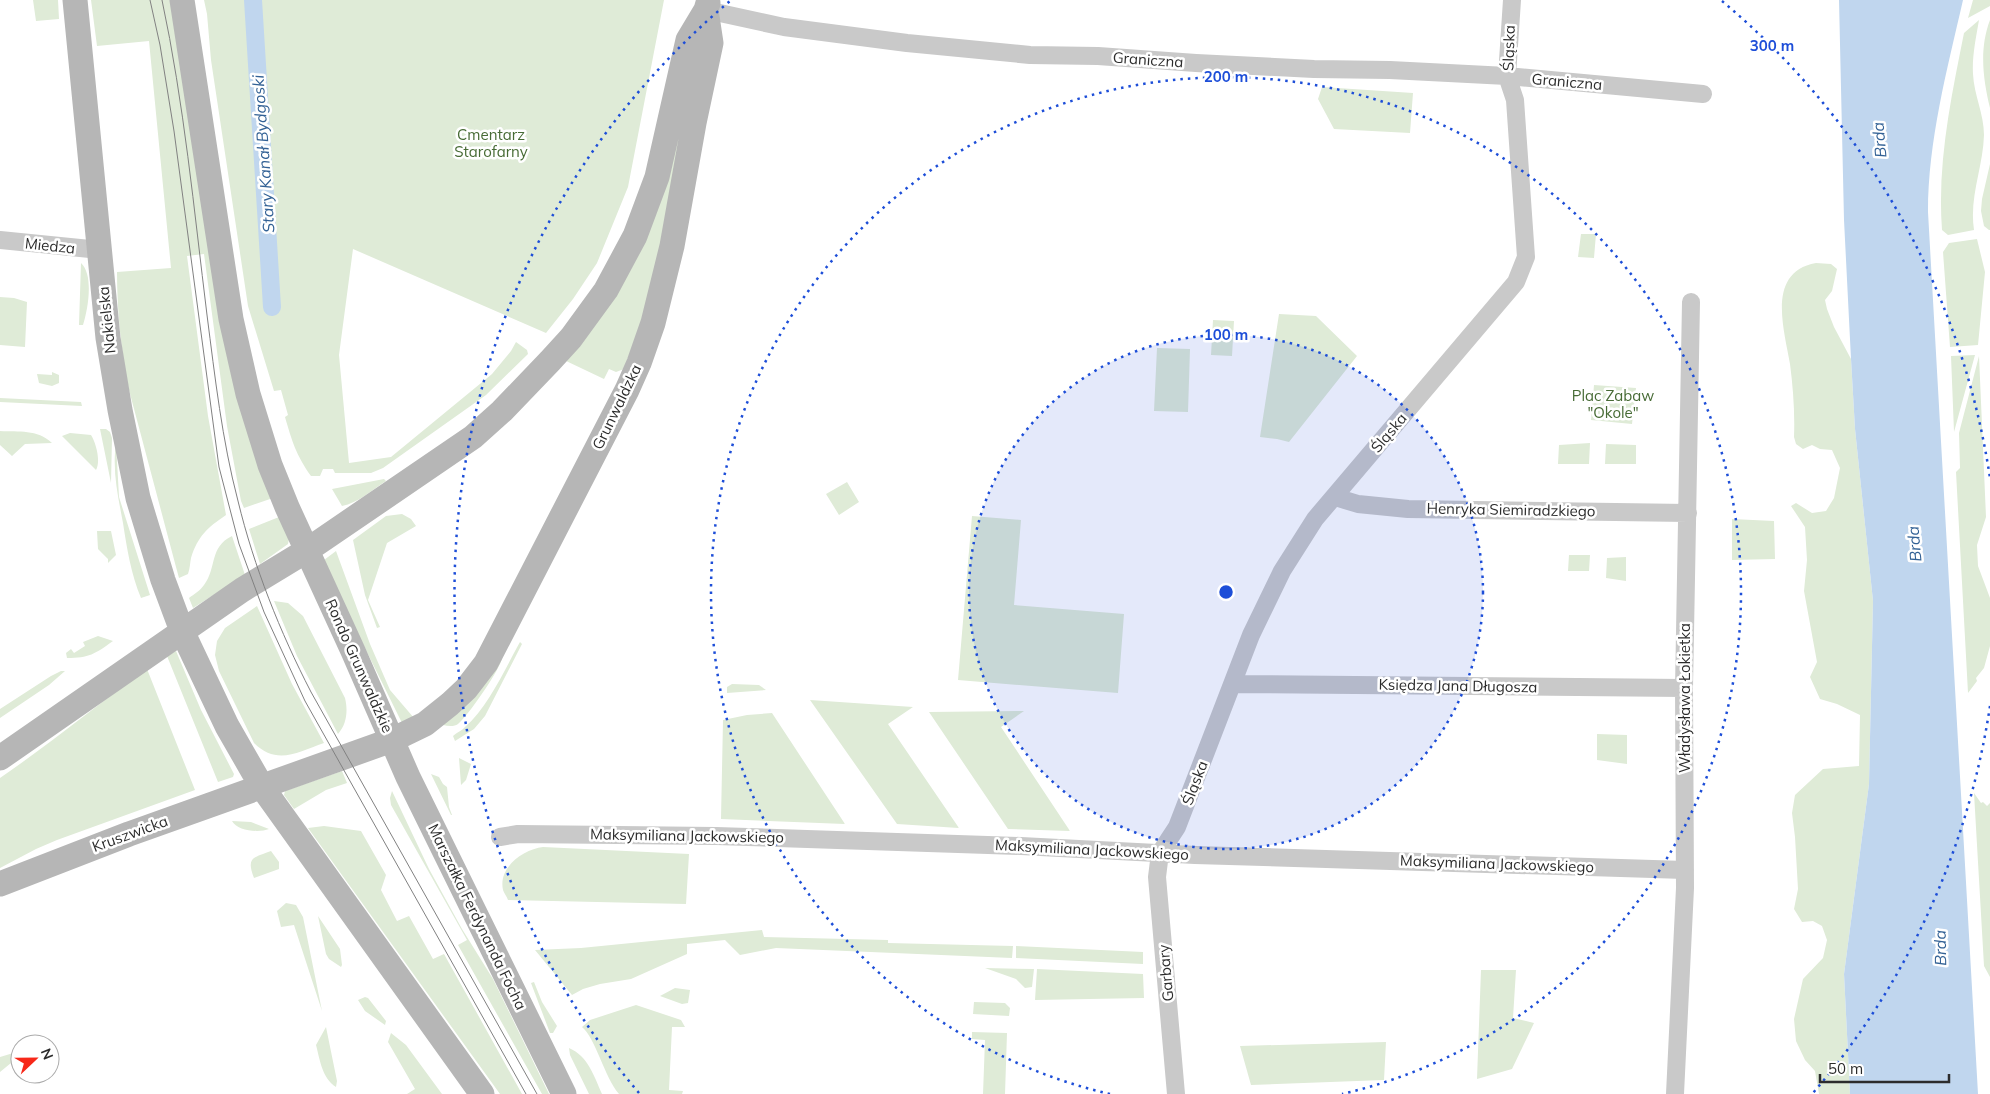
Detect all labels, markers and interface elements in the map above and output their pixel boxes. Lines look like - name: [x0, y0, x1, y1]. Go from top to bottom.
- street label: Śląska: [1498, 25, 1519, 71]
- text: 300 m: [1750, 36, 1794, 55]
- street label: Graniczna: [1112, 48, 1184, 71]
- text: 200 m: [1204, 67, 1248, 86]
- street label: Graniczna: [1531, 69, 1603, 94]
- water label: Stary Kanał Bydgoski: [247, 74, 279, 234]
- water label: Brda: [1867, 121, 1891, 159]
- park label: Cmentarz Starofarny: [454, 125, 528, 161]
- street label: Miedza: [24, 233, 76, 258]
- street label: Nakielska: [94, 286, 119, 355]
- text: 100 m: [1204, 325, 1248, 344]
- street label: Grunwaldzka: [588, 361, 645, 453]
- park label: Plac Zabaw "Okole": [1572, 386, 1654, 422]
- street label: Śląska: [1367, 409, 1411, 456]
- street label: Henryka Siemiradzkiego: [1426, 499, 1596, 520]
- water label: Brda: [1902, 525, 1926, 563]
- centre of rings: [1217, 583, 1235, 601]
- street label: Rondo Grunwaldzkie: [321, 596, 398, 736]
- street label: Władysława Łokietka: [1675, 623, 1694, 773]
- street label: Księdza Jana Długosza: [1378, 675, 1538, 696]
- street label: Śląska: [1177, 758, 1212, 808]
- street label: Kruszwicka: [89, 811, 170, 856]
- street label: Marszałka Ferdynanda Focha: [424, 821, 531, 1013]
- street label: Maksymiliana Jackowskiego: [590, 824, 784, 847]
- street label: Maksymiliana Jackowskiego: [995, 835, 1189, 864]
- street label: Maksymiliana Jackowskiego: [1400, 851, 1594, 876]
- water label: Brda: [1930, 930, 1950, 966]
- street label: Garbary: [1154, 944, 1177, 1002]
- north arrow: [10, 1034, 60, 1084]
- text: N: [37, 1046, 57, 1062]
- scale bar: [1820, 1052, 1949, 1084]
- text: 50 m: [1828, 1059, 1863, 1078]

